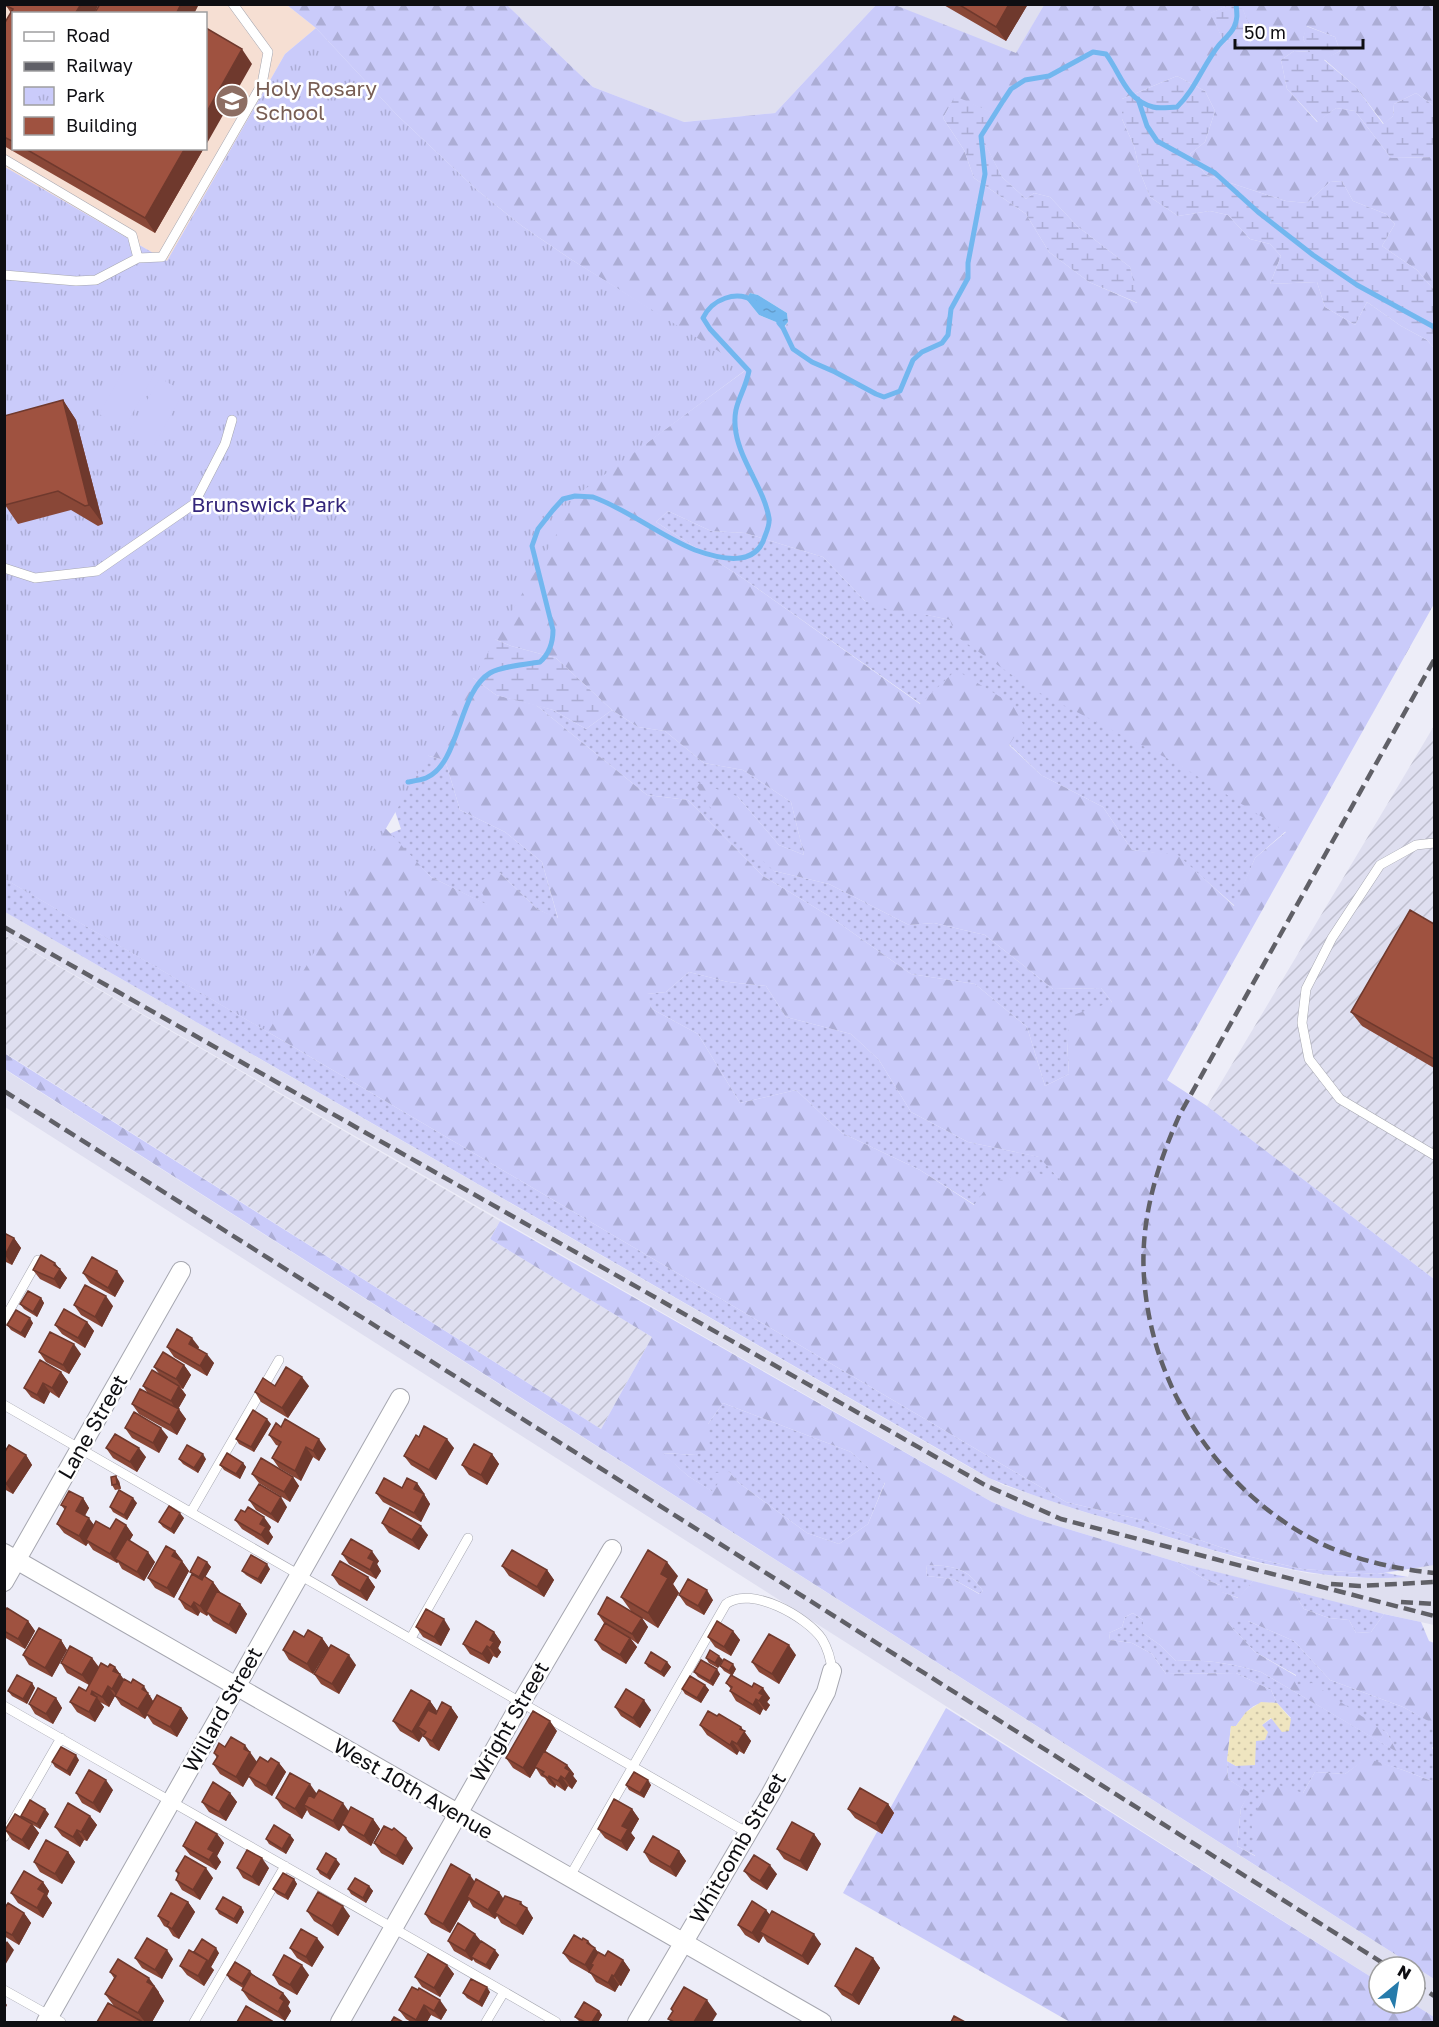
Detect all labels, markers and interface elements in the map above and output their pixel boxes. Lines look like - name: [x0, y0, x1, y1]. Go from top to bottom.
- legend: [12, 12, 207, 150]
- scale bar: [1235, 12, 1362, 50]
- text: 50 m: [1244, 21, 1286, 43]
- text: Road: [66, 24, 110, 46]
- text: Railway: [66, 54, 133, 76]
- place label: Holy Rosary School: [255, 75, 377, 125]
- school or university icon: Holy Rosary School: [214, 83, 250, 119]
- text: Park: [66, 84, 105, 106]
- text: Building: [66, 114, 137, 136]
- park label: Brunswick Park: [191, 491, 347, 517]
- street label: Lane Street: [52, 1370, 133, 1483]
- street label: Willard Street: [177, 1642, 267, 1777]
- street label: Wright Street: [464, 1657, 554, 1786]
- street label: West 10th Avenue: [329, 1732, 498, 1844]
- street label: Whitcomb Street: [683, 1767, 791, 1928]
- north arrow: [1367, 1955, 1427, 2015]
- text: N: [1394, 1960, 1415, 1984]

